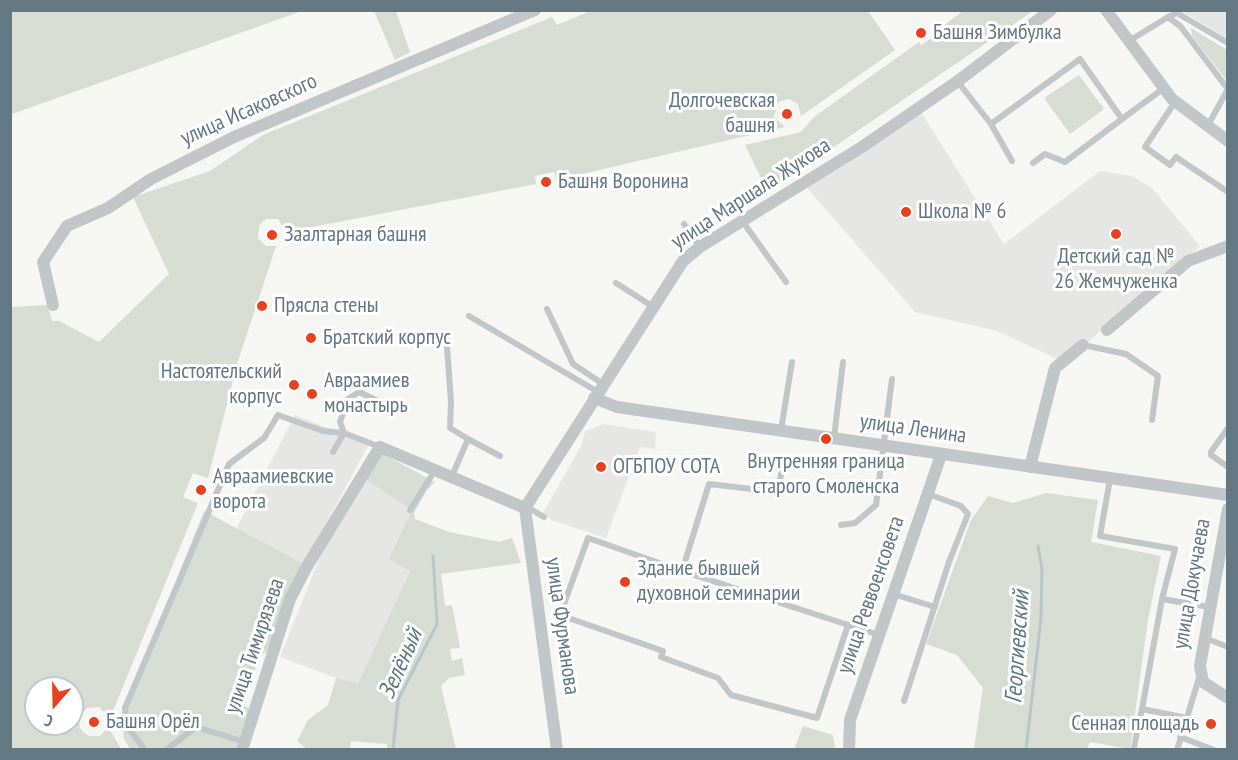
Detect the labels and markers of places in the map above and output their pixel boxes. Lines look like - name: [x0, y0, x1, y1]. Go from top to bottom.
- place label: Башня Зимбулка: [933, 20, 1062, 46]
- marker: Башня Зимбулка: [914, 26, 928, 40]
- place label: Долгочевская башня: [669, 88, 775, 140]
- marker: Долгочевская башня: [780, 107, 794, 121]
- place label: Башня Воронина: [558, 169, 689, 195]
- marker: Башня Воронина: [539, 175, 553, 189]
- place label: Школа № 6: [918, 199, 1006, 225]
- marker: Школа № 6: [899, 205, 913, 219]
- place label: Заалтарная башня: [284, 222, 426, 248]
- marker: Детский сад № 26 Жемчуженка: [1109, 227, 1123, 241]
- marker: Заалтарная башня: [265, 228, 279, 242]
- place label: Детский сад № 26 Жемчуженка: [1054, 244, 1178, 296]
- place label: Прясла стены: [274, 293, 379, 319]
- marker: Прясла стены: [255, 299, 269, 313]
- place label: Братский корпус: [323, 325, 451, 351]
- marker: Братский корпус: [304, 331, 318, 345]
- place label: Настоятельский корпус: [161, 359, 282, 410]
- place label: Авраамиев монастырь: [324, 368, 410, 420]
- marker: Настоятельский корпус: [287, 378, 301, 392]
- marker: Авраамиев монастырь: [305, 387, 319, 401]
- marker: Внутренняя граница старого Смоленска: [819, 432, 833, 446]
- place label: Внутренняя граница старого Смоленска: [747, 449, 905, 500]
- place label: ОГБПОУ СОТА: [613, 454, 720, 480]
- marker: ОГБПОУ СОТА: [594, 460, 608, 474]
- place label: Авраамиевские ворота: [213, 464, 334, 516]
- marker: Авраамиевские ворота: [194, 483, 208, 497]
- place label: Здание бывшей духовной семинарии: [637, 556, 800, 608]
- marker: Здание бывшей духовной семинарии: [618, 575, 632, 589]
- place label: Башня Орёл: [106, 709, 200, 735]
- place label: Сенная площадь: [1071, 711, 1199, 737]
- marker: Башня Орёл: [87, 715, 101, 729]
- marker: Сенная площадь: [1204, 717, 1218, 731]

